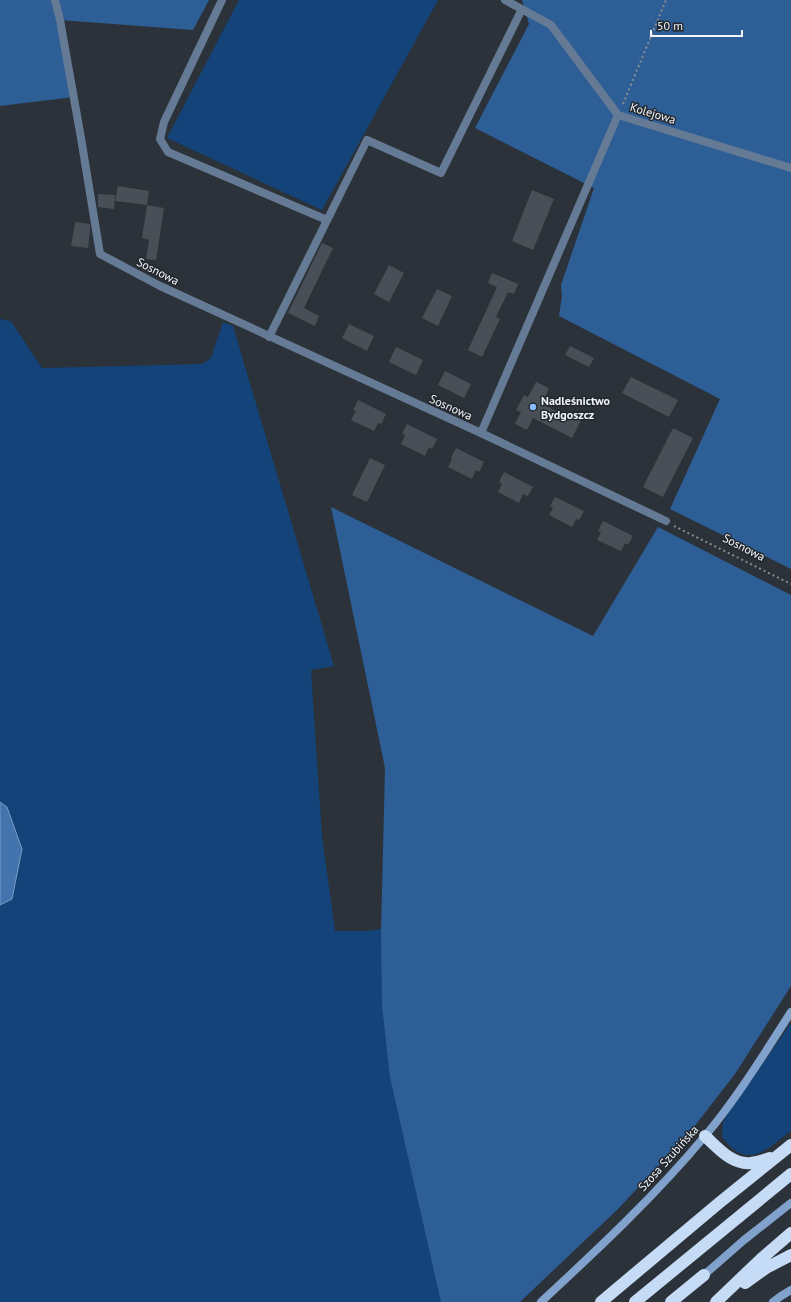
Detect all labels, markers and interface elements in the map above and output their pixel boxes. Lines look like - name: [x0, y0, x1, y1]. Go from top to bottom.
- scale bar: [651, 12, 742, 38]
- text: 50 m: [657, 18, 683, 33]
- street label: Kolejowa: [628, 99, 678, 127]
- street label: Sosnowa: [134, 254, 182, 288]
- street label: Sosnowa: [427, 391, 475, 423]
- place label: Nadleśnictwo Bydgoszcz: [541, 393, 610, 422]
- marker: Nadleśnictwo Bydgoszcz: [528, 402, 538, 412]
- street label: Sosnowa: [720, 530, 768, 564]
- street label: Szosa Szubińska: [635, 1122, 702, 1194]

